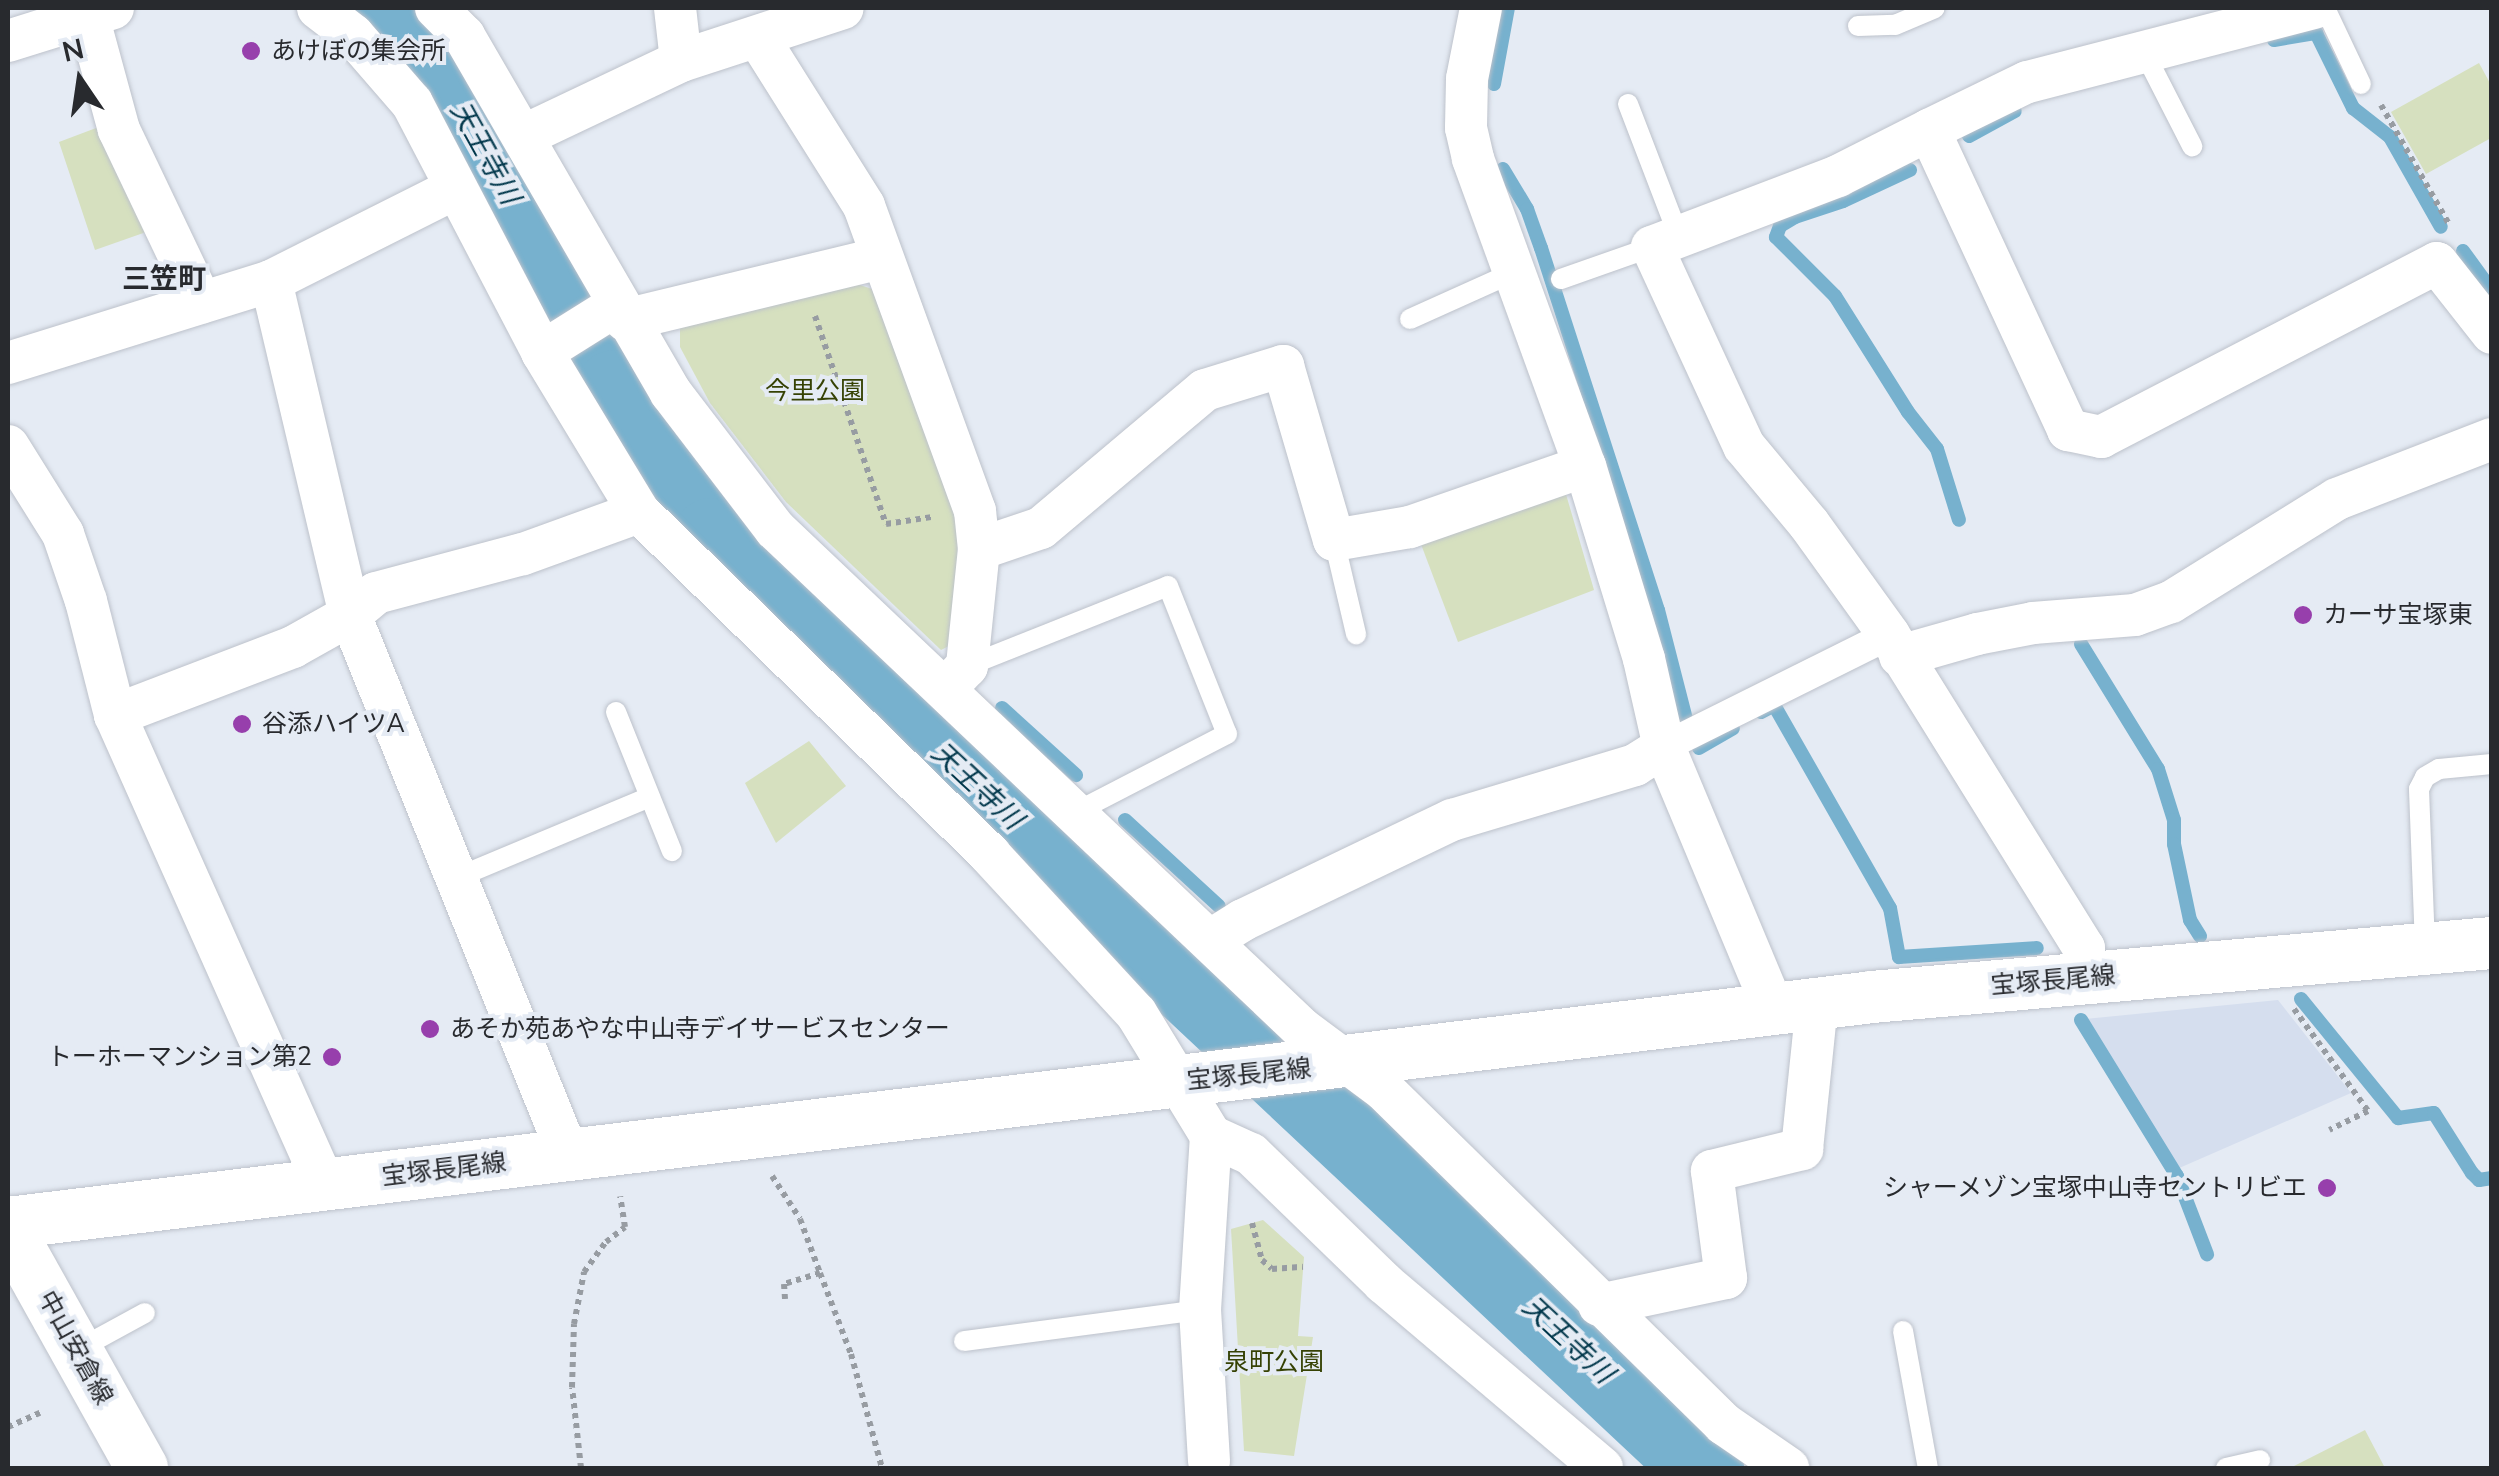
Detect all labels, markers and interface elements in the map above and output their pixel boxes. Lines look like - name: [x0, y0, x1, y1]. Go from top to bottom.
- north arrow: [30, 30, 130, 130]
- text: N: [59, 30, 88, 72]
- place label: あけぼの集会所: [271, 36, 446, 66]
- marker: あけぼの集会所: [240, 40, 262, 62]
- water label: 天王寺川: [443, 96, 527, 210]
- district label: 三笠町: [122, 262, 206, 296]
- park label: 今里公園: [765, 376, 865, 406]
- place label: カーサ宝塚東: [2323, 600, 2473, 630]
- marker: カーサ宝塚東: [2292, 604, 2314, 626]
- place label: 谷添ハイツA: [262, 709, 405, 739]
- marker: 谷添ハイツA: [231, 713, 253, 735]
- water label: 天王寺川: [925, 736, 1029, 836]
- street label: 宝塚長尾線: [1989, 961, 2117, 1001]
- place label: あそか苑あやな中山寺デイサービスセンター: [450, 1014, 950, 1044]
- marker: あそか苑あやな中山寺デイサービスセンター: [419, 1018, 441, 1040]
- place label: トーホーマンション第2: [47, 1042, 312, 1072]
- marker: トーホーマンション第2: [321, 1046, 343, 1068]
- street label: 宝塚長尾線: [1185, 1054, 1313, 1096]
- street label: 宝塚長尾線: [380, 1147, 508, 1193]
- place label: シャーメゾン宝塚中山寺セントリビエ: [1882, 1173, 2307, 1203]
- marker: シャーメゾン宝塚中山寺セントリビエ: [2316, 1177, 2338, 1199]
- street label: 中山安倉線: [32, 1286, 118, 1410]
- water label: 天王寺川: [1516, 1290, 1620, 1390]
- park label: 泉町公園: [1224, 1347, 1324, 1377]

